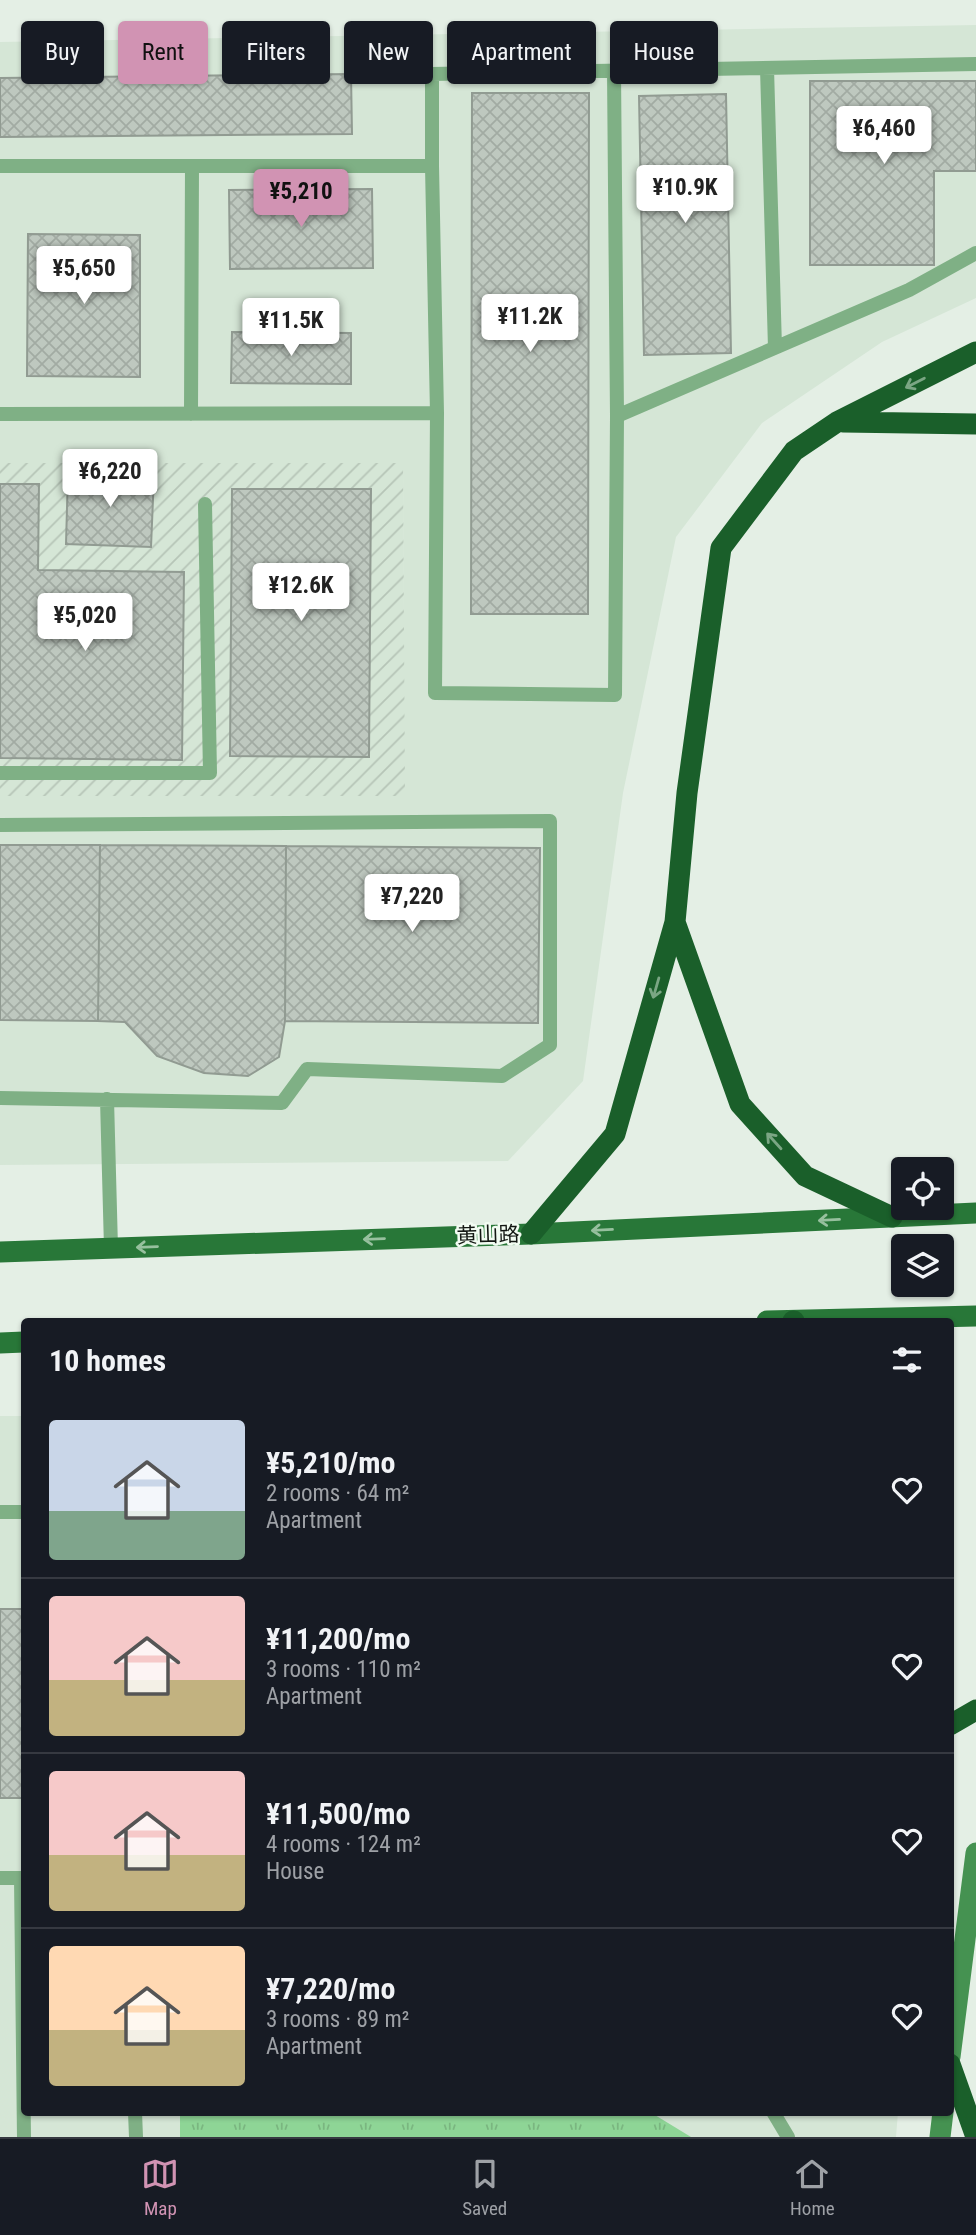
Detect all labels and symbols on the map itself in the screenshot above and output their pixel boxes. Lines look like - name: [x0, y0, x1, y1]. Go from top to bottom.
- pin: ¥6,460: [827, 106, 941, 166]
- pin: ¥10.9K: [628, 166, 742, 225]
- pin: ¥5,210: [244, 170, 358, 229]
- pin: ¥5,650: [27, 246, 141, 306]
- pin: ¥11.2K: [473, 294, 587, 354]
- pin: ¥11.5K: [234, 298, 348, 358]
- one-way arrow: [905, 376, 926, 390]
- pin: ¥6,220: [53, 449, 167, 509]
- pin: ¥12.6K: [244, 564, 358, 623]
- pin: ¥5,020: [28, 594, 142, 653]
- pin: ¥7,220: [355, 874, 469, 934]
- one-way arrow: [649, 976, 662, 998]
- one-way arrow: [766, 1133, 783, 1150]
- one-way arrow: [818, 1213, 841, 1226]
- street label: 黄山路: [456, 1222, 520, 1248]
- one-way arrow: [590, 1224, 613, 1237]
- one-way arrow: [363, 1232, 386, 1246]
- one-way arrow: [136, 1241, 159, 1254]

